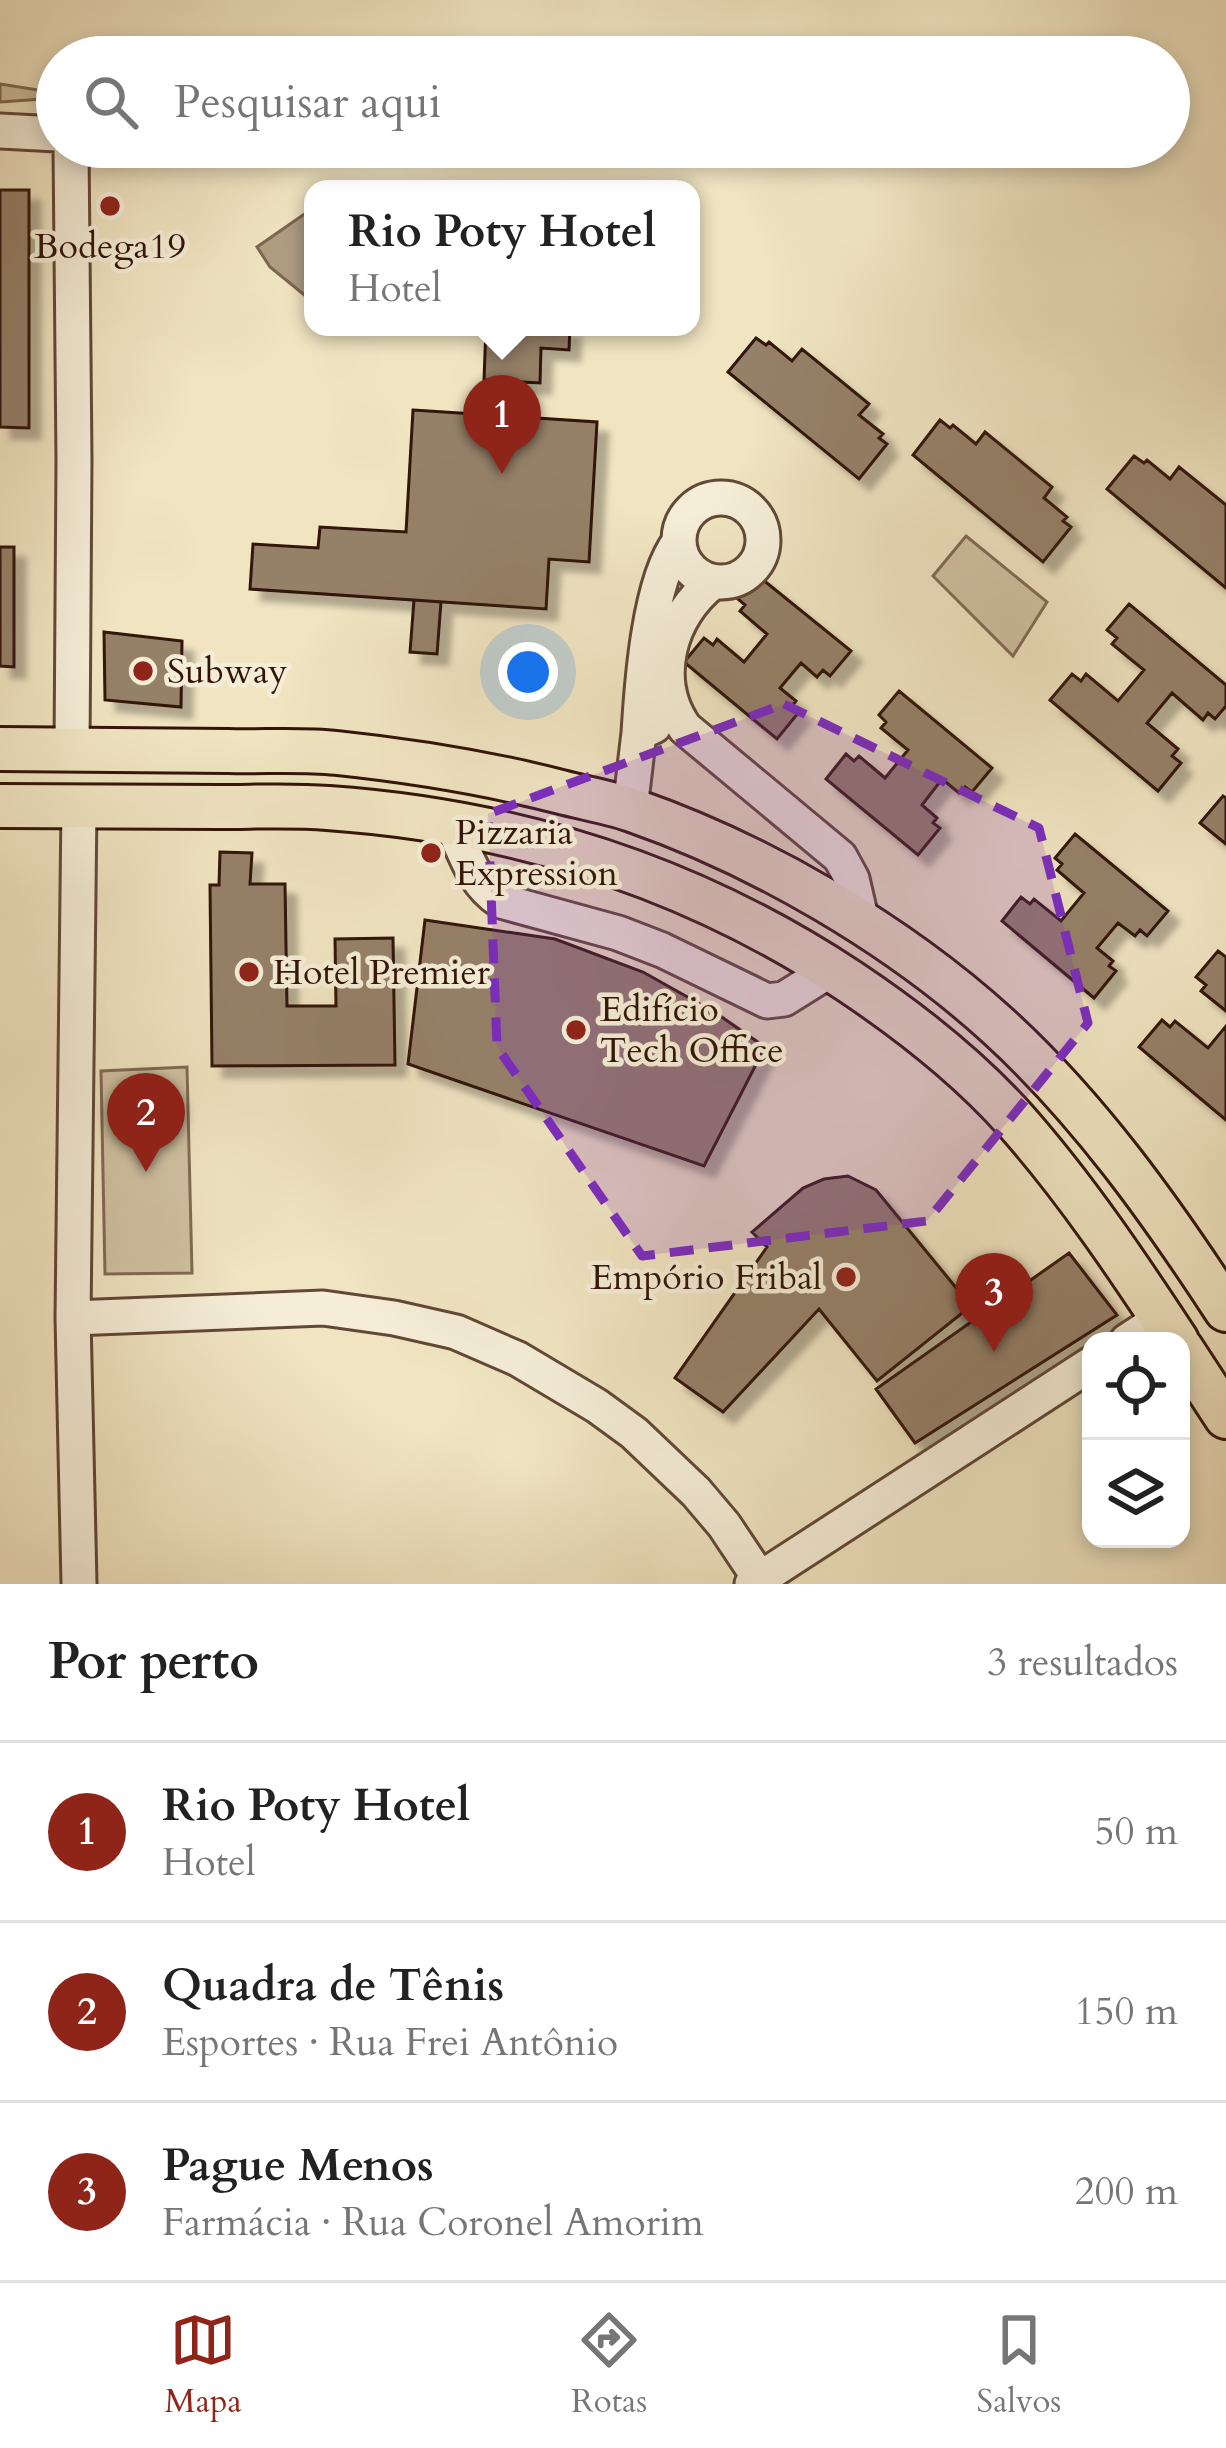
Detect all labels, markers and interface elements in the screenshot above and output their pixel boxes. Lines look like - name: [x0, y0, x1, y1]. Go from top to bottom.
- search box: [36, 36, 1190, 168]
- icon: search: [78, 69, 144, 135]
- text: Pesquisar aqui: [174, 72, 441, 133]
- popup: [304, 180, 700, 336]
- marker: Bodega19: [97, 193, 123, 219]
- text: Rio Poty Hotel: [348, 201, 656, 262]
- place label: Bodega19: [34, 222, 186, 271]
- text: Hotel: [348, 262, 442, 315]
- pin: 1: [463, 375, 541, 474]
- your location: [498, 642, 558, 702]
- place label: Subway: [167, 647, 288, 696]
- marker: Subway: [130, 658, 156, 684]
- place label: Pizzaria Expression: [455, 808, 618, 898]
- marker: Pizzaria Expression: [418, 840, 444, 866]
- place label: Hotel Premier: [273, 948, 491, 997]
- marker: Hotel Premier: [236, 959, 262, 985]
- place label: Edifício Tech Office: [600, 985, 784, 1075]
- marker: Edifício Tech Office: [563, 1017, 589, 1043]
- pin: 2: [107, 1073, 185, 1172]
- place label: Empório Fribal: [591, 1253, 822, 1302]
- pin: 3: [955, 1253, 1033, 1352]
- marker: Empório Fribal: [833, 1264, 859, 1290]
- map controls: [1082, 1332, 1190, 1548]
- button: locate: [1082, 1332, 1190, 1440]
- button: layers: [1082, 1440, 1190, 1548]
- text: Por perto: [48, 1627, 259, 1697]
- text: 3 resultados: [987, 1636, 1178, 1689]
- text: Rio Poty Hotel: [162, 1775, 470, 1836]
- text: 1: [77, 1805, 97, 1858]
- text: 50 m: [1095, 1805, 1178, 1858]
- text: Hotel: [162, 1836, 256, 1889]
- text: Quadra de Tênis: [162, 1955, 504, 2016]
- text: 2: [77, 1985, 97, 2038]
- text: 150 m: [1075, 1985, 1178, 2038]
- text: Esportes · Rua Frei Antônio: [162, 2016, 618, 2069]
- text: Pague Menos: [162, 2135, 434, 2196]
- text: 3: [77, 2165, 97, 2218]
- text: 200 m: [1075, 2165, 1178, 2218]
- text: Farmácia · Rua Coronel Amorim: [162, 2196, 704, 2249]
- tab: Mapa: [165, 2307, 242, 2424]
- tab: Rotas: [571, 2307, 647, 2424]
- tab: Salvos: [977, 2307, 1061, 2424]

